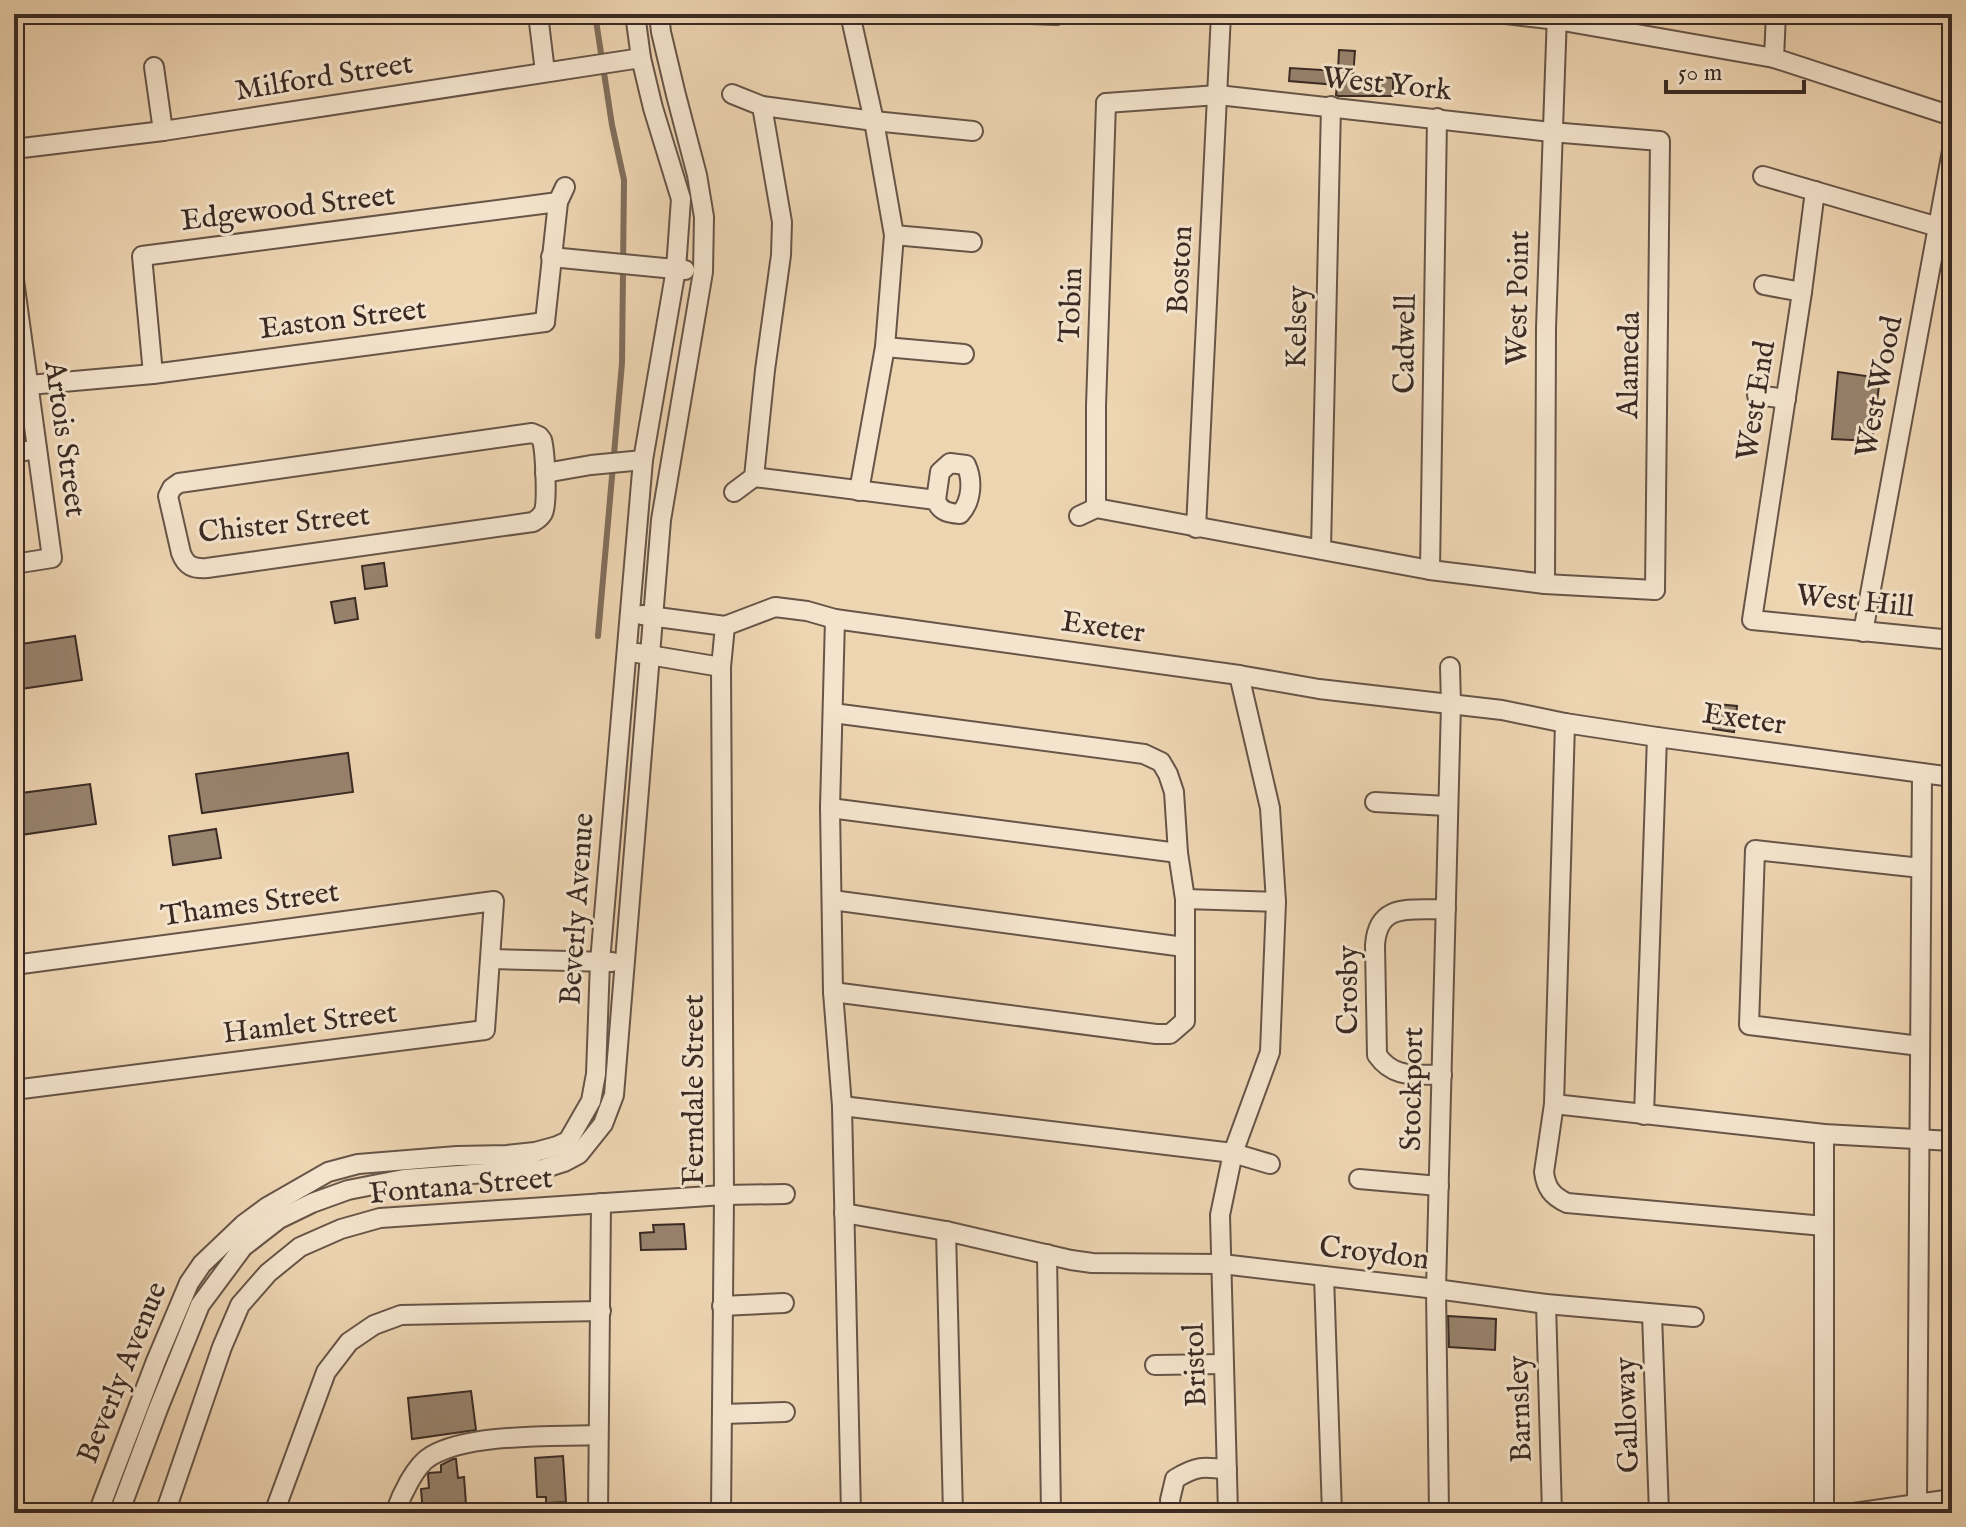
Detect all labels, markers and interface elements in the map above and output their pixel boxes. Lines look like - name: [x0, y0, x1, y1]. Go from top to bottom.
- scale bar: [1666, 44, 1804, 94]
- street label: Milford Street: [232, 45, 416, 111]
- text: 50 m: [1678, 58, 1722, 89]
- street label: West York: [1320, 59, 1454, 111]
- street label: Edgewood Street: [179, 177, 397, 241]
- street label: Boston: [1160, 225, 1202, 315]
- street label: West Point: [1499, 230, 1539, 366]
- street label: Tobin: [1052, 267, 1092, 343]
- street label: Kelsey: [1278, 285, 1318, 369]
- street label: Easton Street: [257, 291, 429, 349]
- street label: Cadwell: [1386, 293, 1426, 394]
- street label: Alameda: [1610, 311, 1650, 420]
- street label: West Wood: [1848, 312, 1913, 461]
- street label: West End: [1729, 337, 1785, 464]
- street label: Artois Street: [34, 358, 94, 519]
- street label: Chister Street: [196, 497, 372, 553]
- street label: West Hill: [1794, 577, 1917, 627]
- street label: Exeter: [1059, 603, 1147, 653]
- street label: Exeter: [1700, 695, 1788, 745]
- street label: Beverly Avenue: [552, 812, 604, 1006]
- street label: Thames Street: [159, 874, 341, 936]
- street label: Crosby: [1330, 945, 1368, 1035]
- street label: Hamlet Street: [221, 994, 399, 1054]
- street label: Ferndale Street: [676, 994, 714, 1186]
- street label: Stockport: [1393, 1026, 1433, 1152]
- street label: Fontana Street: [368, 1160, 554, 1214]
- street label: Croydon: [1317, 1228, 1431, 1280]
- street label: Beverly Avenue: [69, 1277, 177, 1469]
- street label: Bristol: [1176, 1322, 1216, 1408]
- street label: Barnsley: [1500, 1355, 1542, 1463]
- street label: Galloway: [1607, 1356, 1649, 1474]

